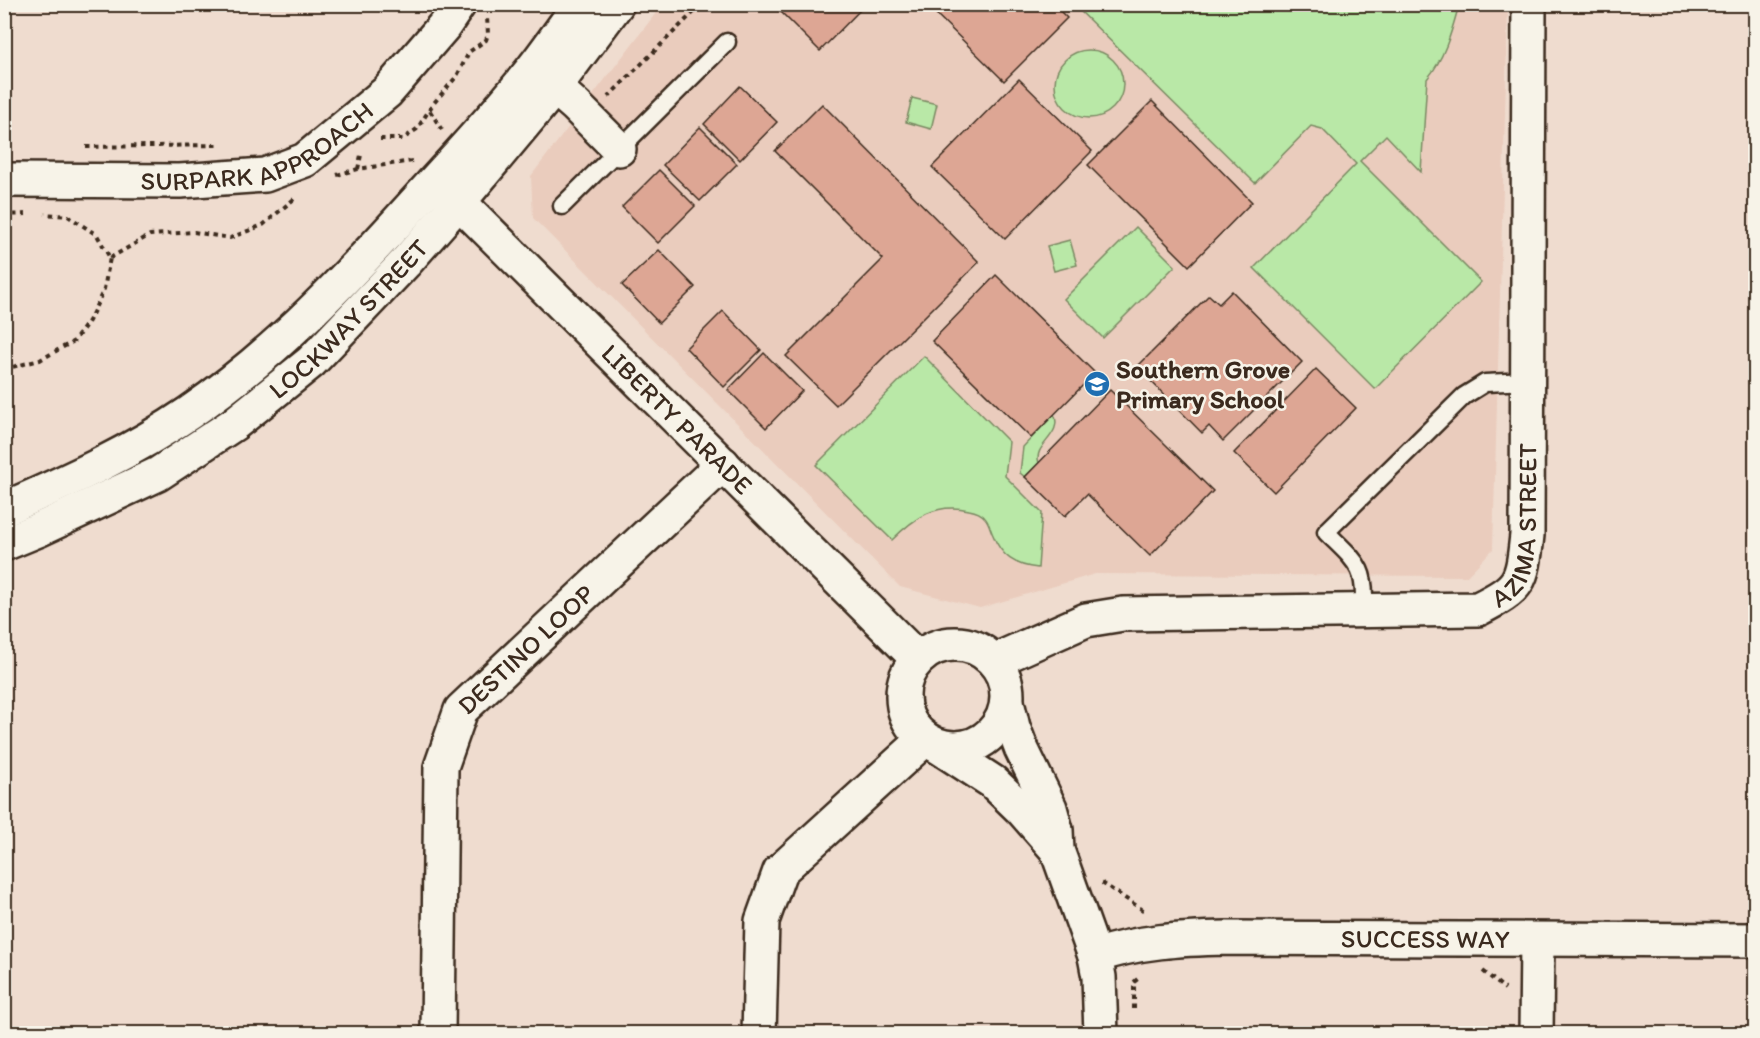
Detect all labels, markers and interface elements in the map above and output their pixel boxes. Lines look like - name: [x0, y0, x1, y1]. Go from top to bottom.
- street label: SURPARK APPROACH: [141, 94, 379, 197]
- street label: LOCKWAY STREET: [262, 232, 435, 406]
- street label: LIBERTY PARADE: [595, 337, 759, 501]
- place label: Southern Grove Primary School: [1116, 353, 1290, 415]
- school or university icon: Southern Grove Primary School: [1082, 369, 1112, 399]
- street label: AZIMA STREET: [1485, 443, 1543, 614]
- street label: DESTINO LOOP: [451, 578, 601, 721]
- street label: SUCCESS WAY: [1341, 922, 1510, 955]

